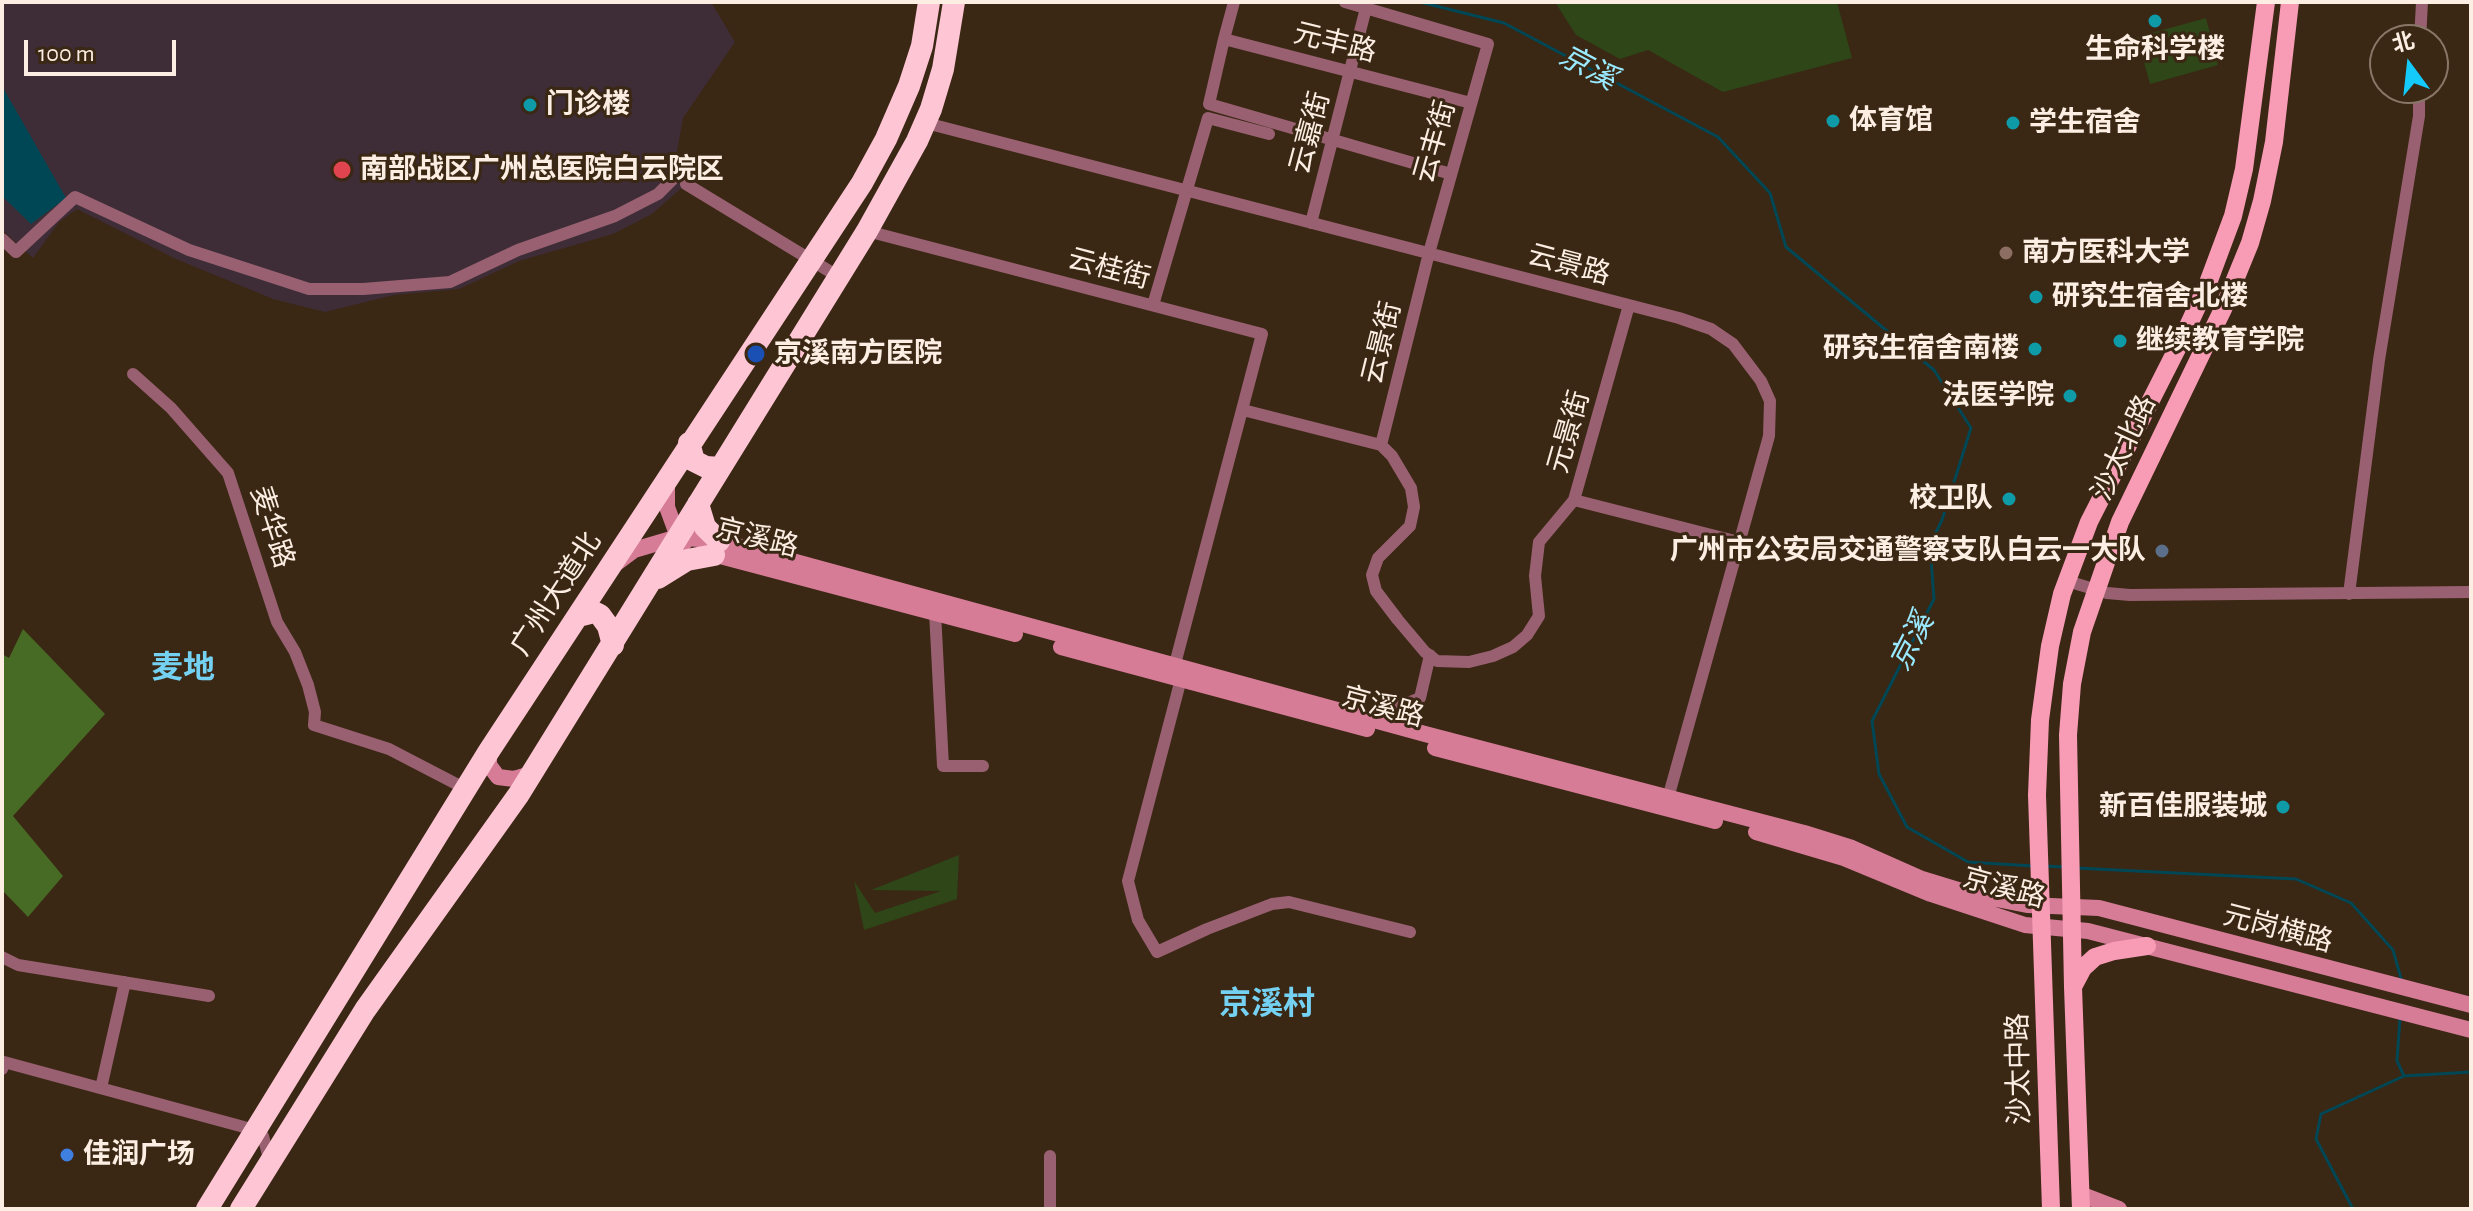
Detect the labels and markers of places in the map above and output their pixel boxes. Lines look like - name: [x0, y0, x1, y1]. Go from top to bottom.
- marker: 生命科学楼: [2146, 12, 2164, 30]
- place label: 生命科学楼: [2085, 33, 2225, 67]
- place label: 门诊楼: [546, 88, 630, 122]
- marker: 门诊楼: [521, 96, 539, 114]
- place label: 体育馆: [1849, 104, 1933, 138]
- place label: 学生宿舍: [2029, 106, 2141, 140]
- marker: 体育馆: [1824, 112, 1842, 130]
- marker: 学生宿舍: [2004, 114, 2022, 132]
- place label: 南部战区广州总医院白云院区: [360, 153, 724, 187]
- marker: 南部战区广州总医院白云院区: [331, 159, 353, 181]
- place label: 南方医科大学: [2022, 236, 2190, 270]
- marker: 南方医科大学: [1997, 244, 2015, 262]
- place label: 研究生宿舍北楼: [2052, 280, 2248, 314]
- marker: 研究生宿舍北楼: [2027, 288, 2045, 306]
- place label: 继续教育学院: [2136, 324, 2304, 358]
- place label: 研究生宿舍南楼: [1823, 332, 2019, 366]
- marker: 继续教育学院: [2111, 332, 2129, 350]
- place label: 京溪南方医院: [774, 337, 942, 371]
- marker: 研究生宿舍南楼: [2026, 340, 2044, 358]
- marker: 京溪南方医院: [745, 343, 767, 365]
- place label: 法医学院: [1942, 379, 2054, 413]
- marker: 法医学院: [2061, 387, 2079, 405]
- place label: 校卫队: [1909, 482, 1993, 516]
- marker: 校卫队: [2000, 490, 2018, 508]
- place label: 广州市公安局交通警察支队白云一大队: [1670, 534, 2146, 568]
- marker: 广州市公安局交通警察支队白云一大队: [2153, 542, 2171, 560]
- place label: 新百佳服装城: [2099, 790, 2267, 824]
- marker: 新百佳服装城: [2274, 798, 2292, 816]
- place label: 佳润广场: [83, 1138, 195, 1172]
- marker: 佳润广场: [58, 1146, 76, 1164]

